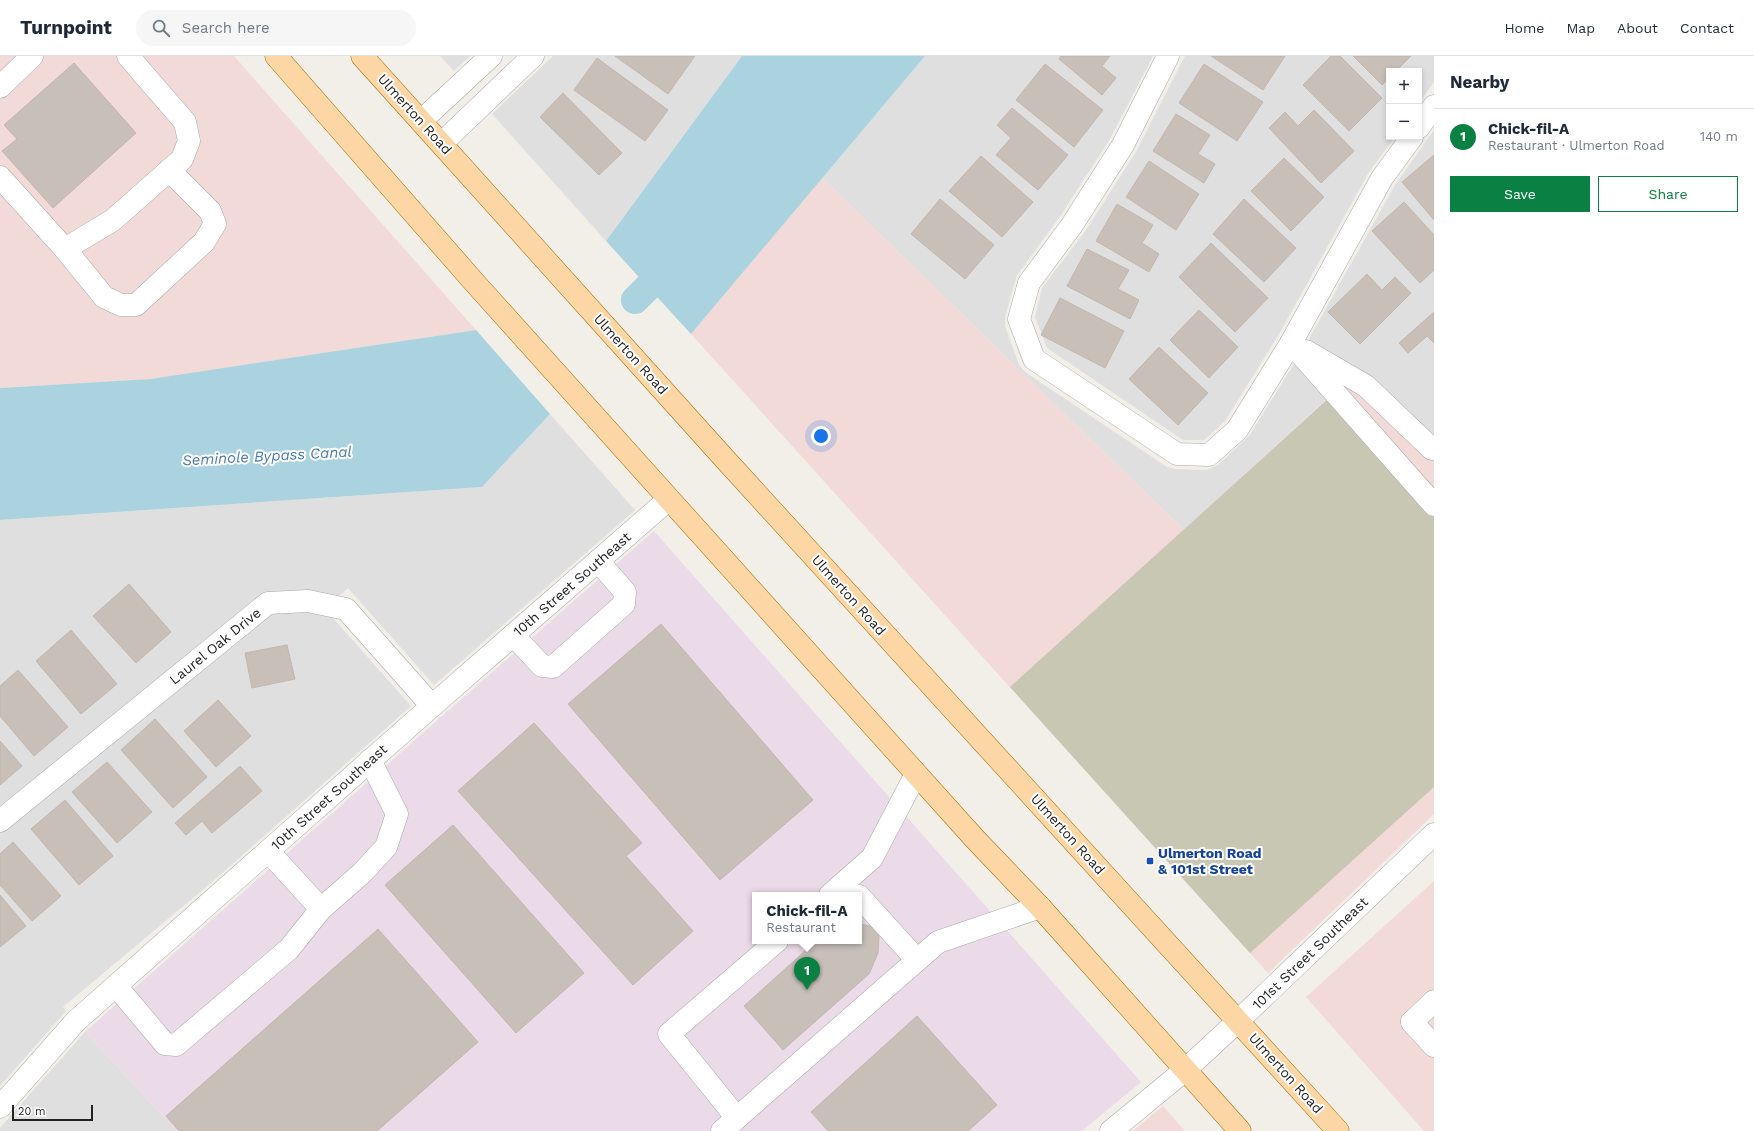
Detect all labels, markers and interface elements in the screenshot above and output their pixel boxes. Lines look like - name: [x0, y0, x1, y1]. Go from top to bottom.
- search box: [136, 10, 416, 46]
- text: Turnpoint: [20, 16, 112, 39]
- icon: search: [150, 17, 172, 39]
- text: Search here: [182, 19, 270, 37]
- text: Home: [1504, 20, 1544, 36]
- text: Map: [1566, 20, 1595, 36]
- text: About: [1617, 20, 1658, 36]
- text: Contact: [1680, 20, 1734, 36]
- map controls: [1386, 68, 1422, 140]
- button: +: [1386, 68, 1422, 104]
- street label: Ulmerton Road: [375, 70, 455, 158]
- text: Nearby: [1450, 72, 1509, 92]
- button: −: [1386, 104, 1422, 140]
- text: Chick-fil-A: [1488, 120, 1569, 138]
- text: 1: [1460, 129, 1466, 144]
- text: 140 m: [1700, 129, 1738, 144]
- text: Restaurant · Ulmerton Road: [1488, 138, 1665, 153]
- button: Save: [1450, 176, 1590, 212]
- button: Share: [1598, 176, 1738, 212]
- street label: Ulmerton Road: [591, 310, 671, 398]
- your location: [811, 426, 831, 446]
- water label: Seminole Bypass Canal: [182, 443, 353, 469]
- street label: 10th Street Southeast: [510, 529, 634, 639]
- street label: Ulmerton Road: [809, 551, 889, 639]
- street label: Laurel Oak Drive: [166, 604, 264, 688]
- street label: 10th Street Southeast: [268, 741, 390, 853]
- street label: Ulmerton Road: [1028, 790, 1108, 878]
- place label: Ulmerton Road & 101st Street: [1158, 845, 1262, 877]
- marker: Ulmerton Road & 101st Street: [1145, 856, 1155, 866]
- popup: [752, 892, 862, 944]
- street label: 101st Street Southeast: [1249, 894, 1371, 1012]
- text: Chick-fil-A: [766, 902, 848, 920]
- text: Restaurant: [766, 920, 836, 935]
- pin: 1: [794, 957, 820, 990]
- street label: Ulmerton Road: [1246, 1029, 1326, 1117]
- scale bar: [12, 1103, 93, 1122]
- text: 20 m: [18, 1105, 46, 1118]

